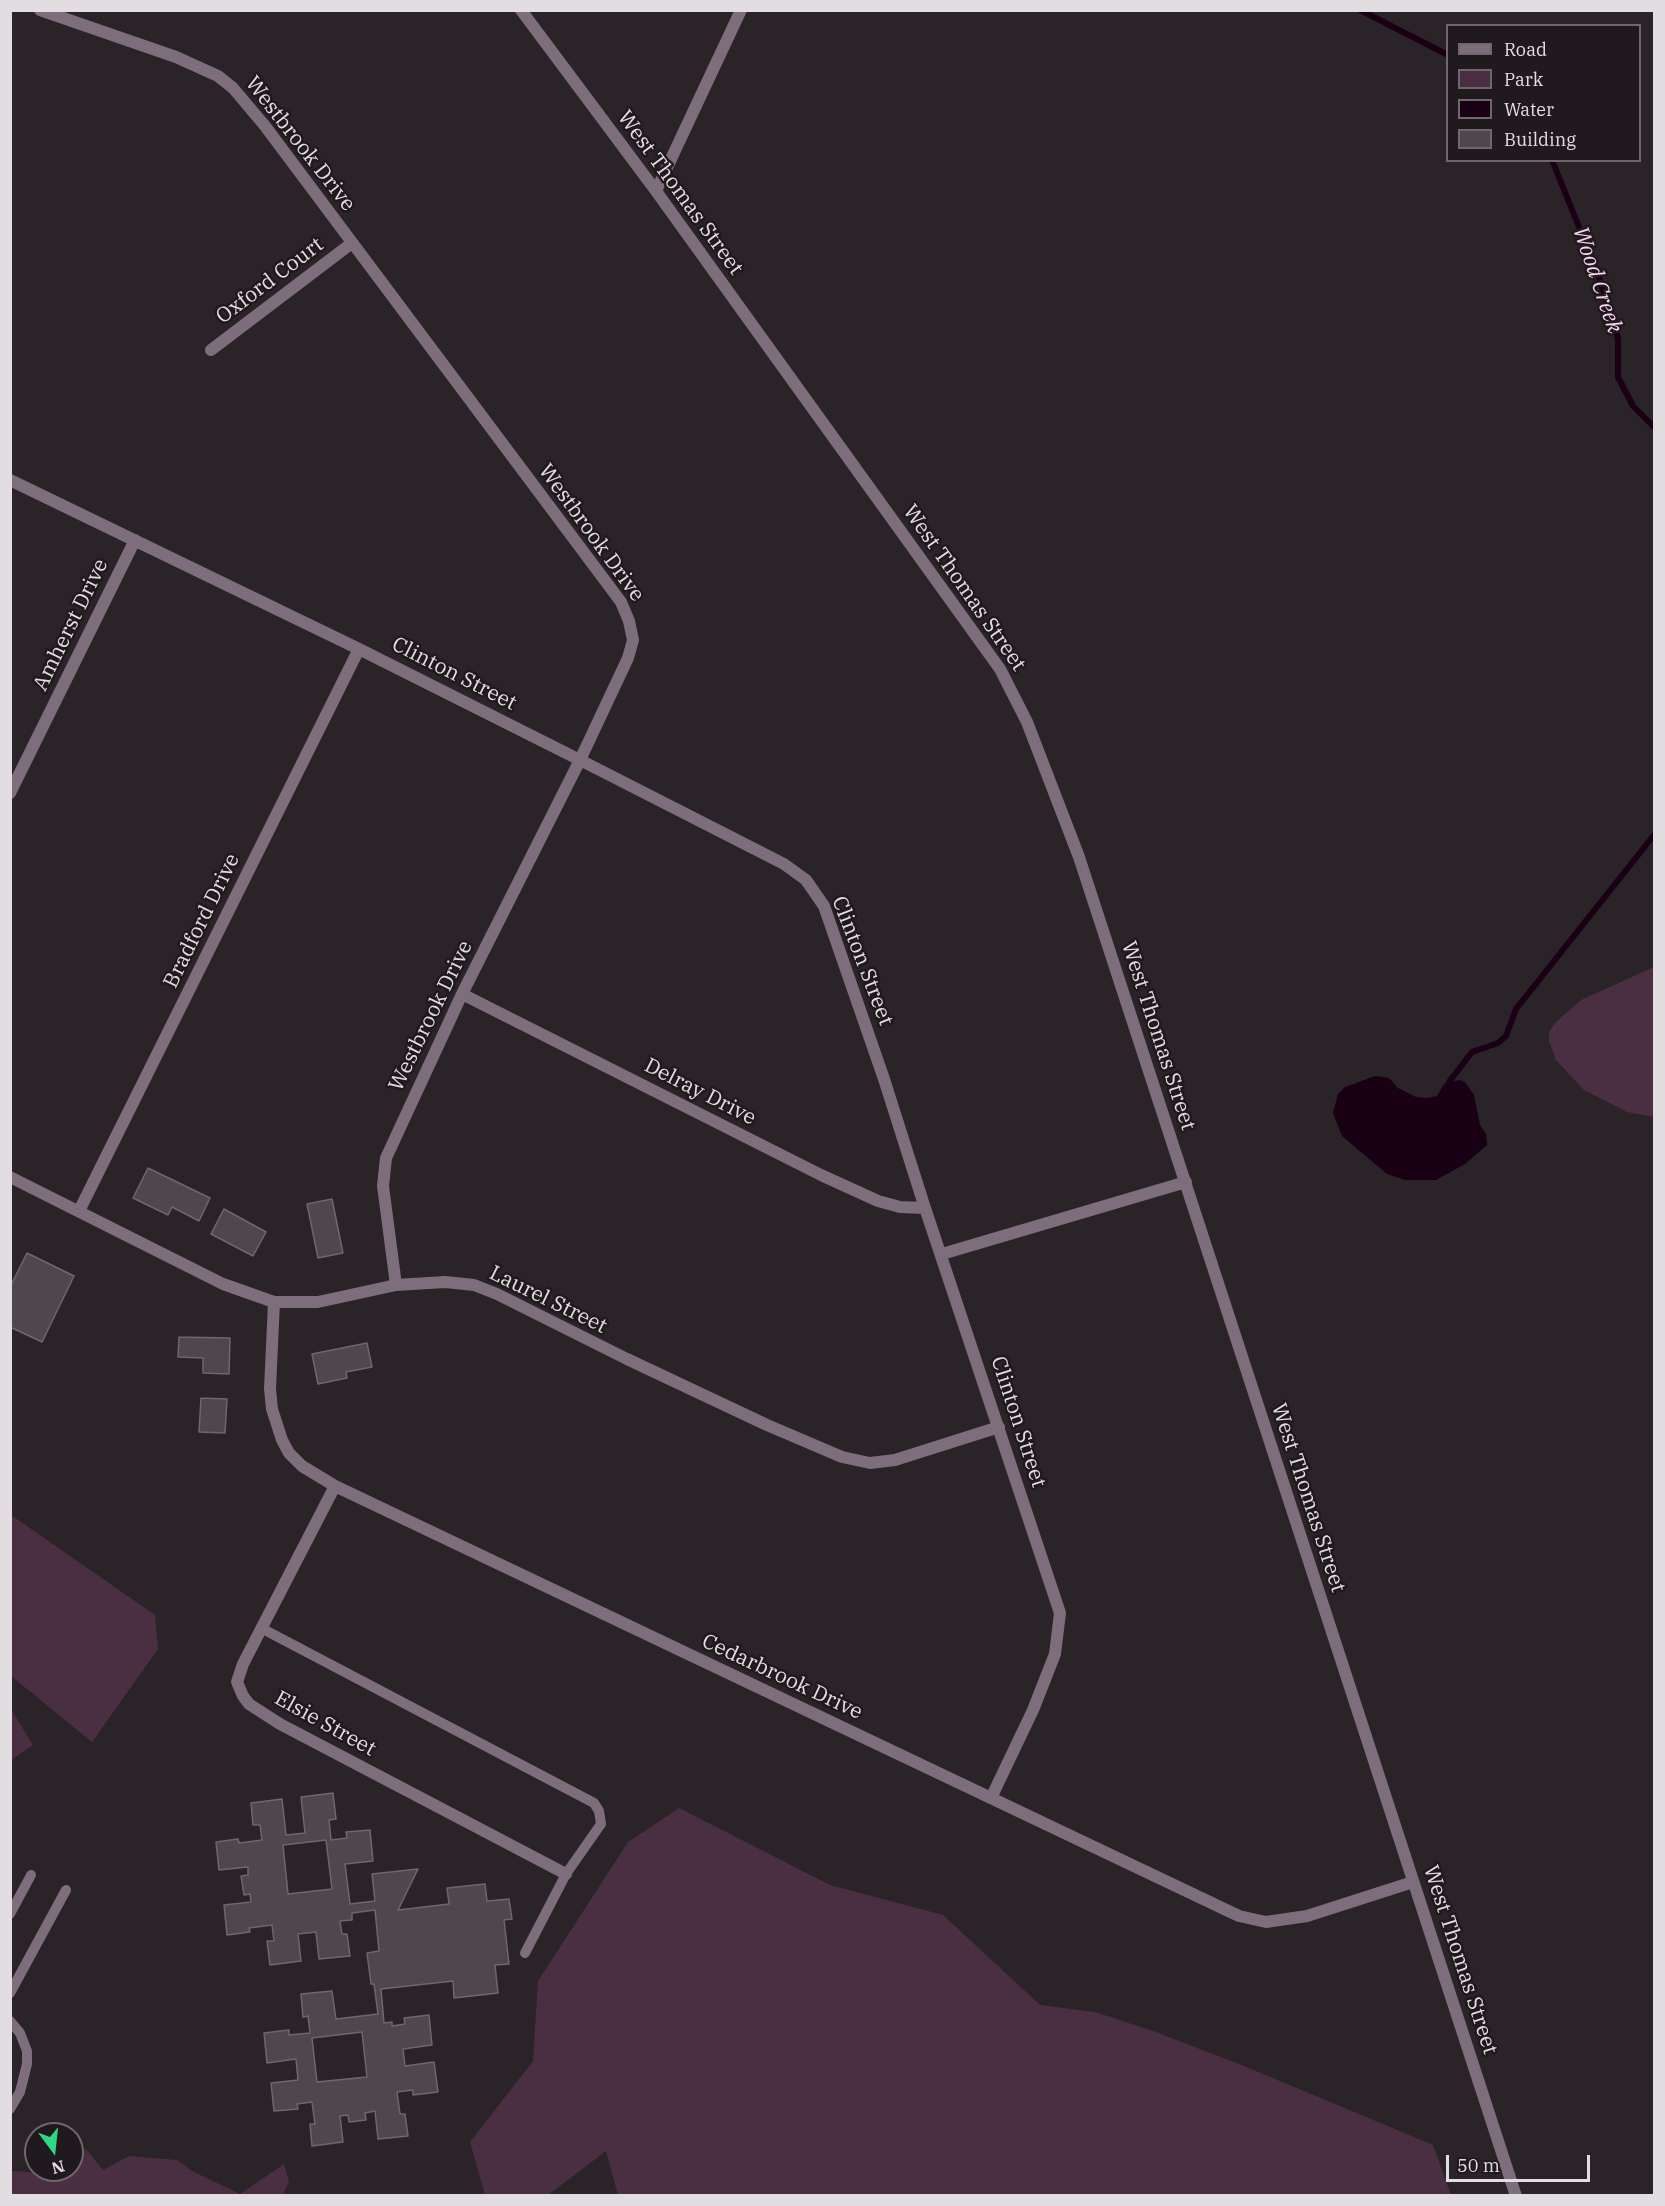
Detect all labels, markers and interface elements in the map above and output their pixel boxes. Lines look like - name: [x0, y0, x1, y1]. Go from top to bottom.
- legend: [1446, 24, 1641, 162]
- text: Road: [1504, 38, 1547, 61]
- text: Park: [1504, 68, 1543, 91]
- street label: Westbrook Drive: [240, 72, 360, 216]
- text: Water: [1504, 98, 1554, 121]
- street label: West Thomas Street: [612, 106, 748, 280]
- text: Building: [1504, 128, 1576, 151]
- water label: Wood Creek: [1566, 223, 1628, 337]
- street label: Oxford Court: [211, 232, 329, 330]
- street label: Westbrook Drive: [533, 459, 649, 607]
- street label: West Thomas Street: [897, 500, 1031, 676]
- street label: Amherst Drive: [28, 555, 114, 695]
- street label: Clinton Street: [387, 632, 521, 716]
- street label: Bradford Drive: [159, 850, 245, 992]
- street label: Clinton Street: [826, 893, 898, 1029]
- street label: Westbrook Drive: [384, 937, 478, 1095]
- street label: West Thomas Street: [1116, 938, 1200, 1134]
- street label: Delray Drive: [640, 1053, 760, 1131]
- street label: Laurel Street: [485, 1261, 611, 1339]
- street label: Clinton Street: [985, 1353, 1051, 1491]
- street label: West Thomas Street: [1266, 1400, 1350, 1596]
- street label: Cedarbrook Drive: [698, 1629, 866, 1725]
- street label: Elsie Street: [270, 1686, 380, 1762]
- street label: West Thomas Street: [1418, 1862, 1502, 2058]
- north arrow: [24, 2122, 84, 2182]
- scale bar: [1449, 2143, 1593, 2181]
- text: 50 m: [1457, 2154, 1500, 2177]
- text: N: [49, 2156, 67, 2179]

